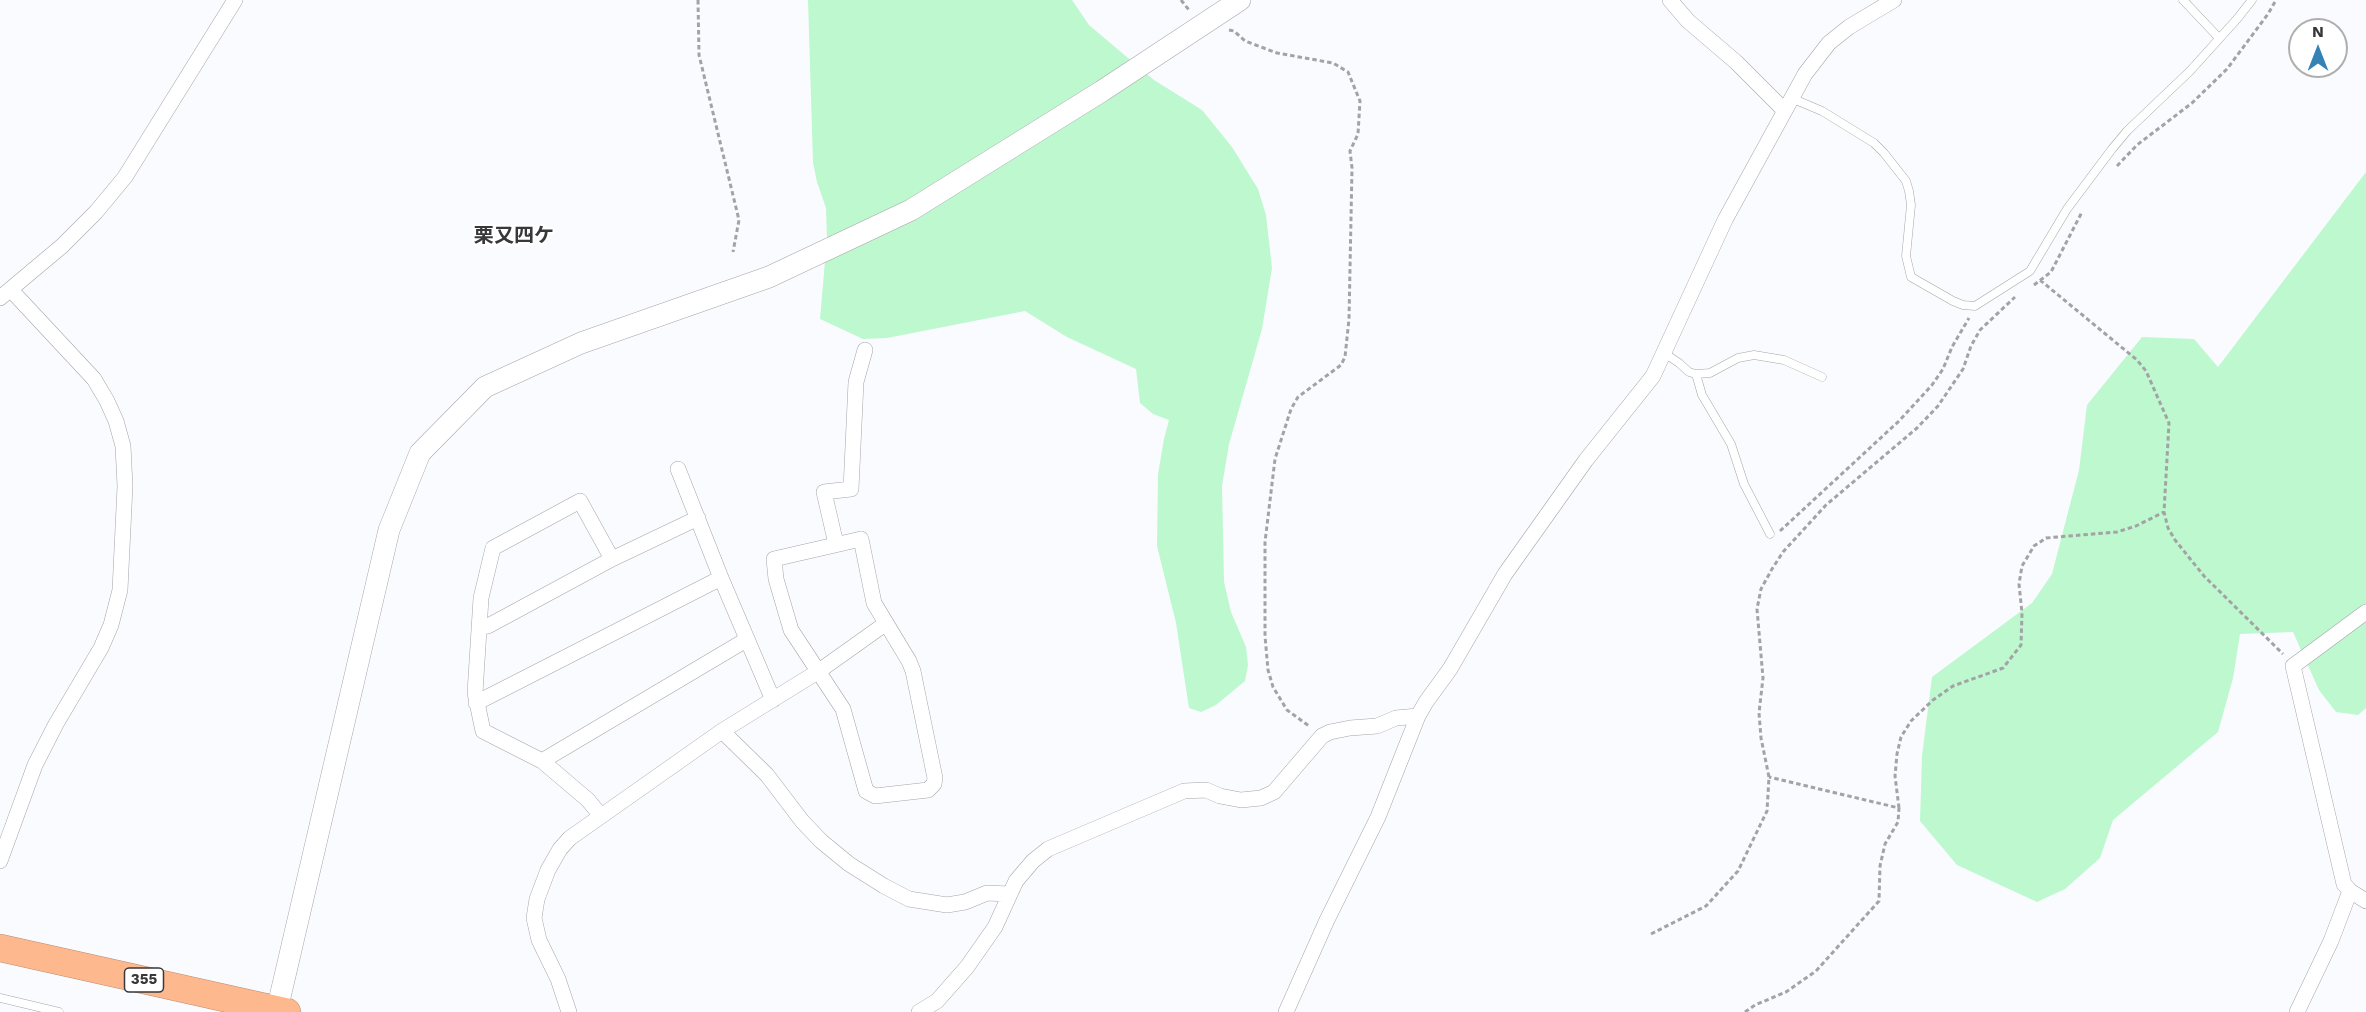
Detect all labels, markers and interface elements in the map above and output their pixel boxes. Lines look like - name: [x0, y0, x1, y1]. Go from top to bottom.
- north arrow: [2288, 18, 2348, 78]
- text: N: [2312, 22, 2324, 41]
- district label: 栗又四ケ: [474, 224, 554, 248]
- road number: 355: [124, 968, 164, 992]

